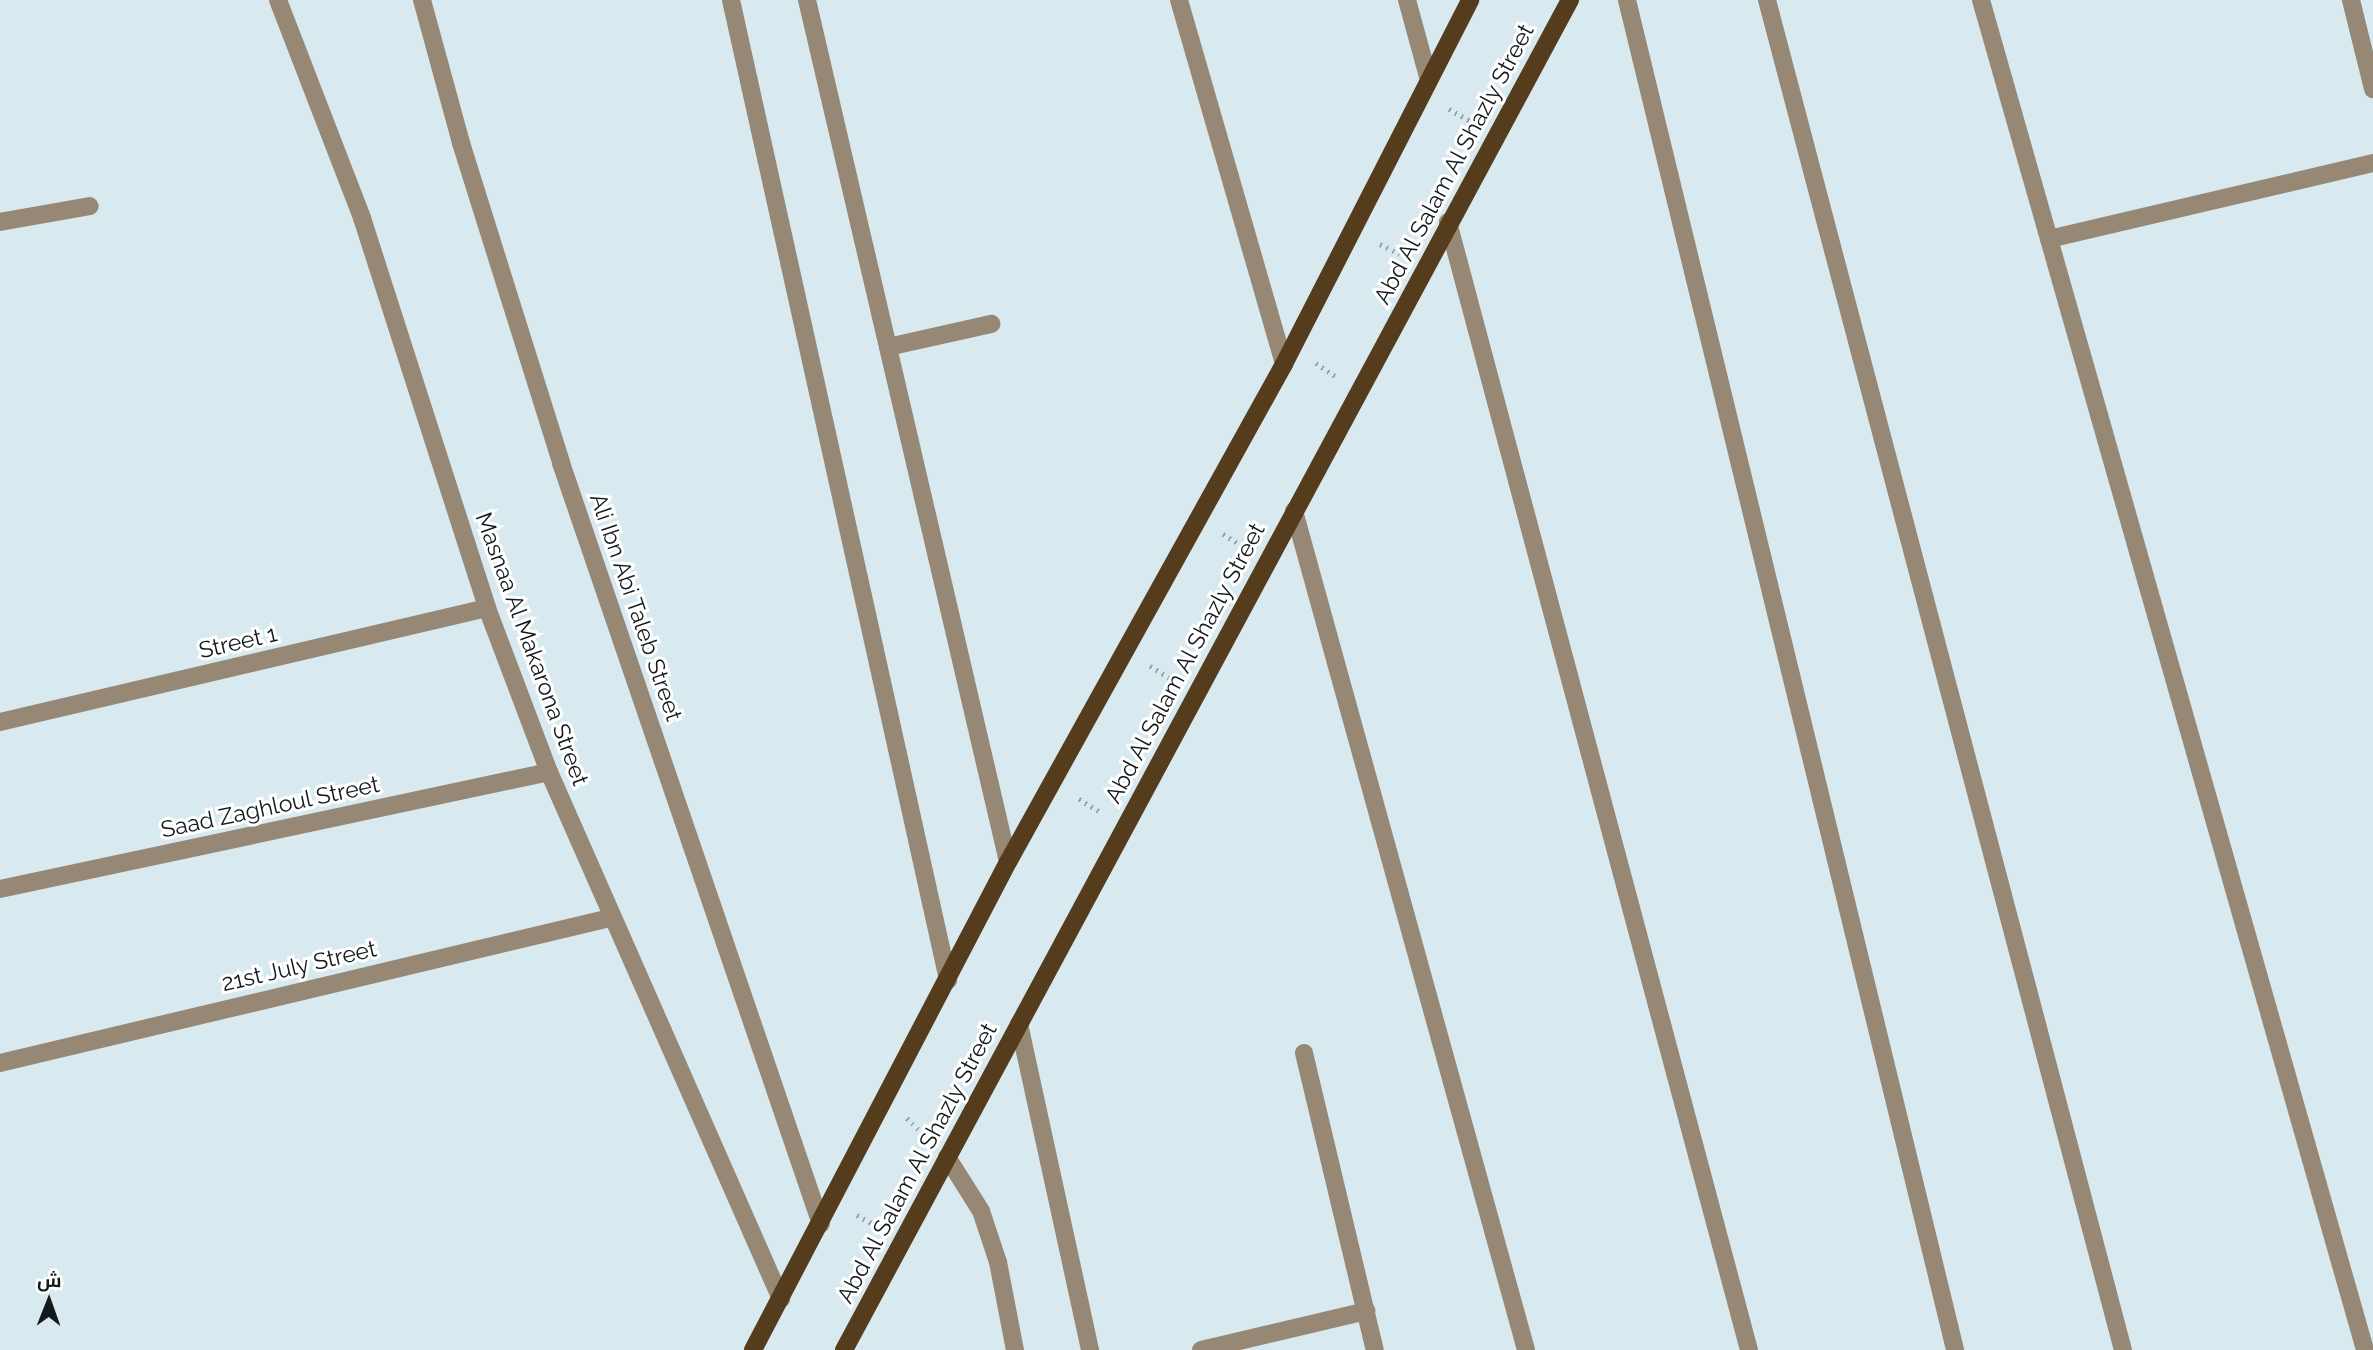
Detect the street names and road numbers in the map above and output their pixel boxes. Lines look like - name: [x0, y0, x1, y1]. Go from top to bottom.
- street label: Abd Al Salam Al Shazly Street: [1367, 18, 1541, 310]
- street label: Ali Ibn Abi Taleb Street: [584, 489, 688, 725]
- street label: Masnaa Al Makarona Street: [469, 508, 595, 790]
- street label: Abd Al Salam Al Shazly Street: [1098, 517, 1272, 809]
- street label: Street 1: [196, 620, 280, 664]
- street label: Saad Zaghloul Street: [158, 770, 382, 844]
- street label: 21st July Street: [218, 935, 380, 997]
- street label: Abd Al Salam Al Shazly Street: [830, 1017, 1004, 1309]

